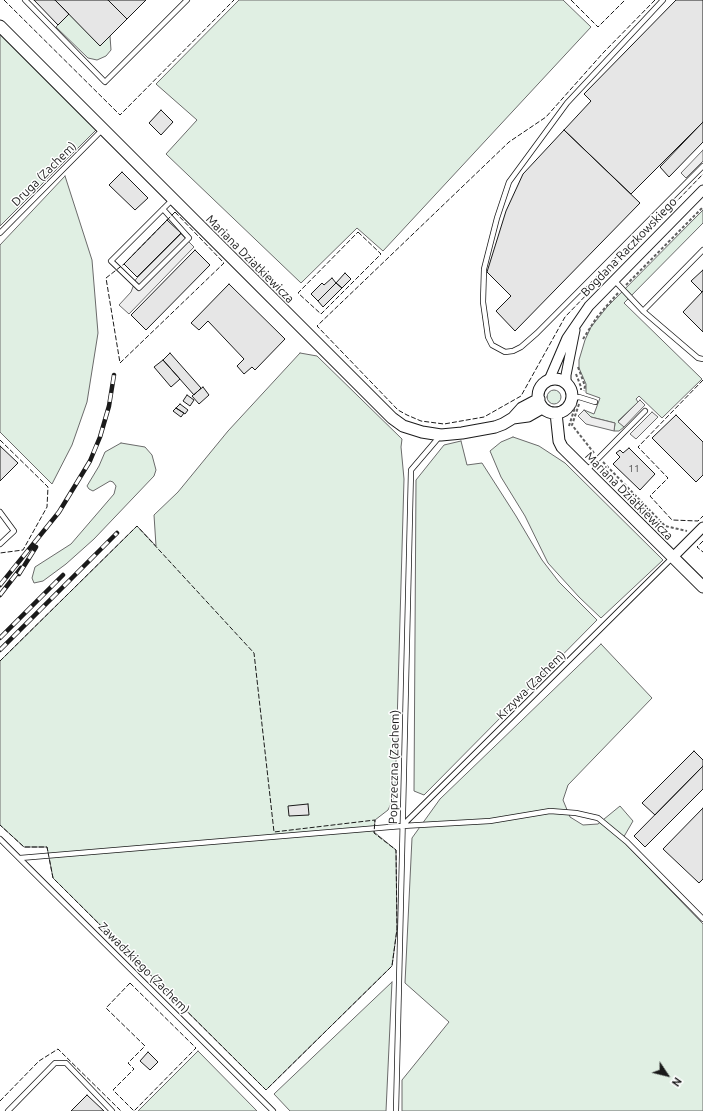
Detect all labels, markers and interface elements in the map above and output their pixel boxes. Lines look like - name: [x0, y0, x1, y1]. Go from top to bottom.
- street label: Druga (Zachem): [9, 139, 79, 209]
- street label: Bogdana Raczkowskiego: [578, 194, 680, 300]
- street label: Mariana Dziatkiewicza: [203, 212, 297, 306]
- street label: Mariana Dziatkiewicza: [582, 449, 676, 543]
- house number: 11: [628, 463, 640, 475]
- street label: Krzywa (Zachem): [494, 648, 568, 722]
- street label: Poprzeczna (Zachem): [386, 710, 402, 824]
- street label: Zawadzkiego (Zachem): [95, 919, 193, 1017]
- north arrow: [647, 1055, 687, 1095]
- text: N: [670, 1075, 684, 1089]

